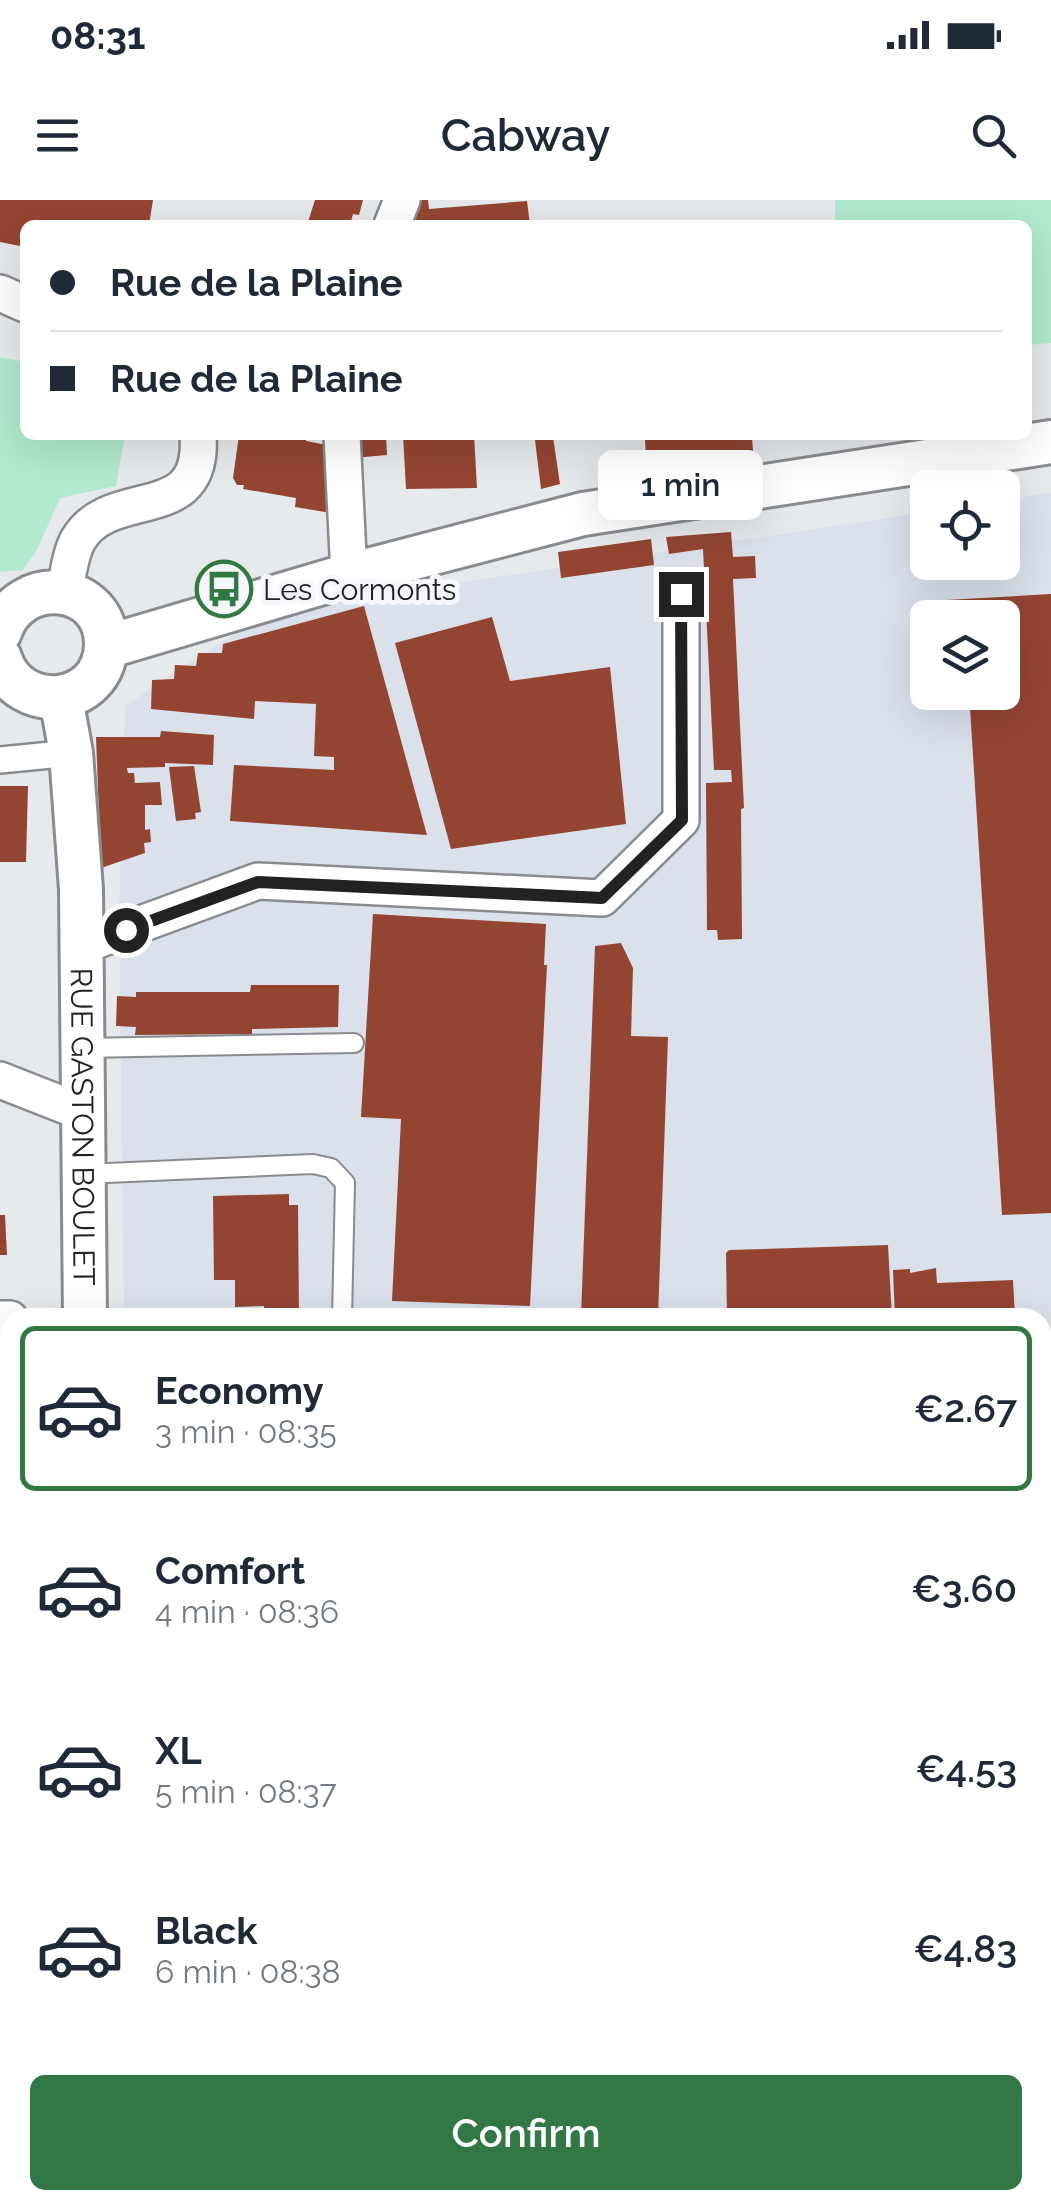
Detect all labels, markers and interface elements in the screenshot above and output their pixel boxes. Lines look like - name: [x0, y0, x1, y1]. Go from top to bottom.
- text: 08:31: [50, 13, 146, 58]
- icon: menu: [30, 108, 85, 163]
- icon: search: [966, 108, 1021, 163]
- text: Cabway: [441, 109, 610, 162]
- text: Rue de la Plaine: [110, 260, 403, 305]
- text: Rue de la Plaine: [110, 356, 403, 401]
- callout: 1 min: [598, 449, 764, 519]
- text: 1 min: [641, 466, 720, 503]
- map controls: [910, 470, 1020, 710]
- button: locate: [910, 470, 1020, 580]
- bus stop icon: Les Cormonts: [194, 559, 254, 619]
- place label: Les Cormonts: [263, 572, 456, 607]
- route end: [659, 572, 704, 617]
- button: layers: [910, 600, 1020, 710]
- route start: [104, 908, 149, 953]
- street label: RUE GASTON BOULET: [64, 968, 102, 1286]
- icon: car: [35, 1364, 125, 1454]
- text: Economy: [155, 1368, 324, 1413]
- text: €2.67: [914, 1386, 1017, 1431]
- text: 3 min · 08:35: [155, 1413, 337, 1450]
- icon: car: [35, 1544, 125, 1634]
- text: Comfort: [155, 1548, 305, 1593]
- text: €3.60: [911, 1566, 1017, 1611]
- text: 4 min · 08:36: [155, 1593, 339, 1630]
- icon: car: [35, 1724, 125, 1814]
- text: XL: [155, 1728, 202, 1773]
- text: €4.53: [915, 1746, 1017, 1791]
- text: 5 min · 08:37: [155, 1773, 337, 1810]
- icon: car: [35, 1904, 125, 1994]
- text: Black: [155, 1908, 257, 1953]
- text: €4.83: [913, 1926, 1017, 1971]
- text: 6 min · 08:38: [155, 1953, 341, 1990]
- button: Confirm: [30, 2075, 1022, 2190]

